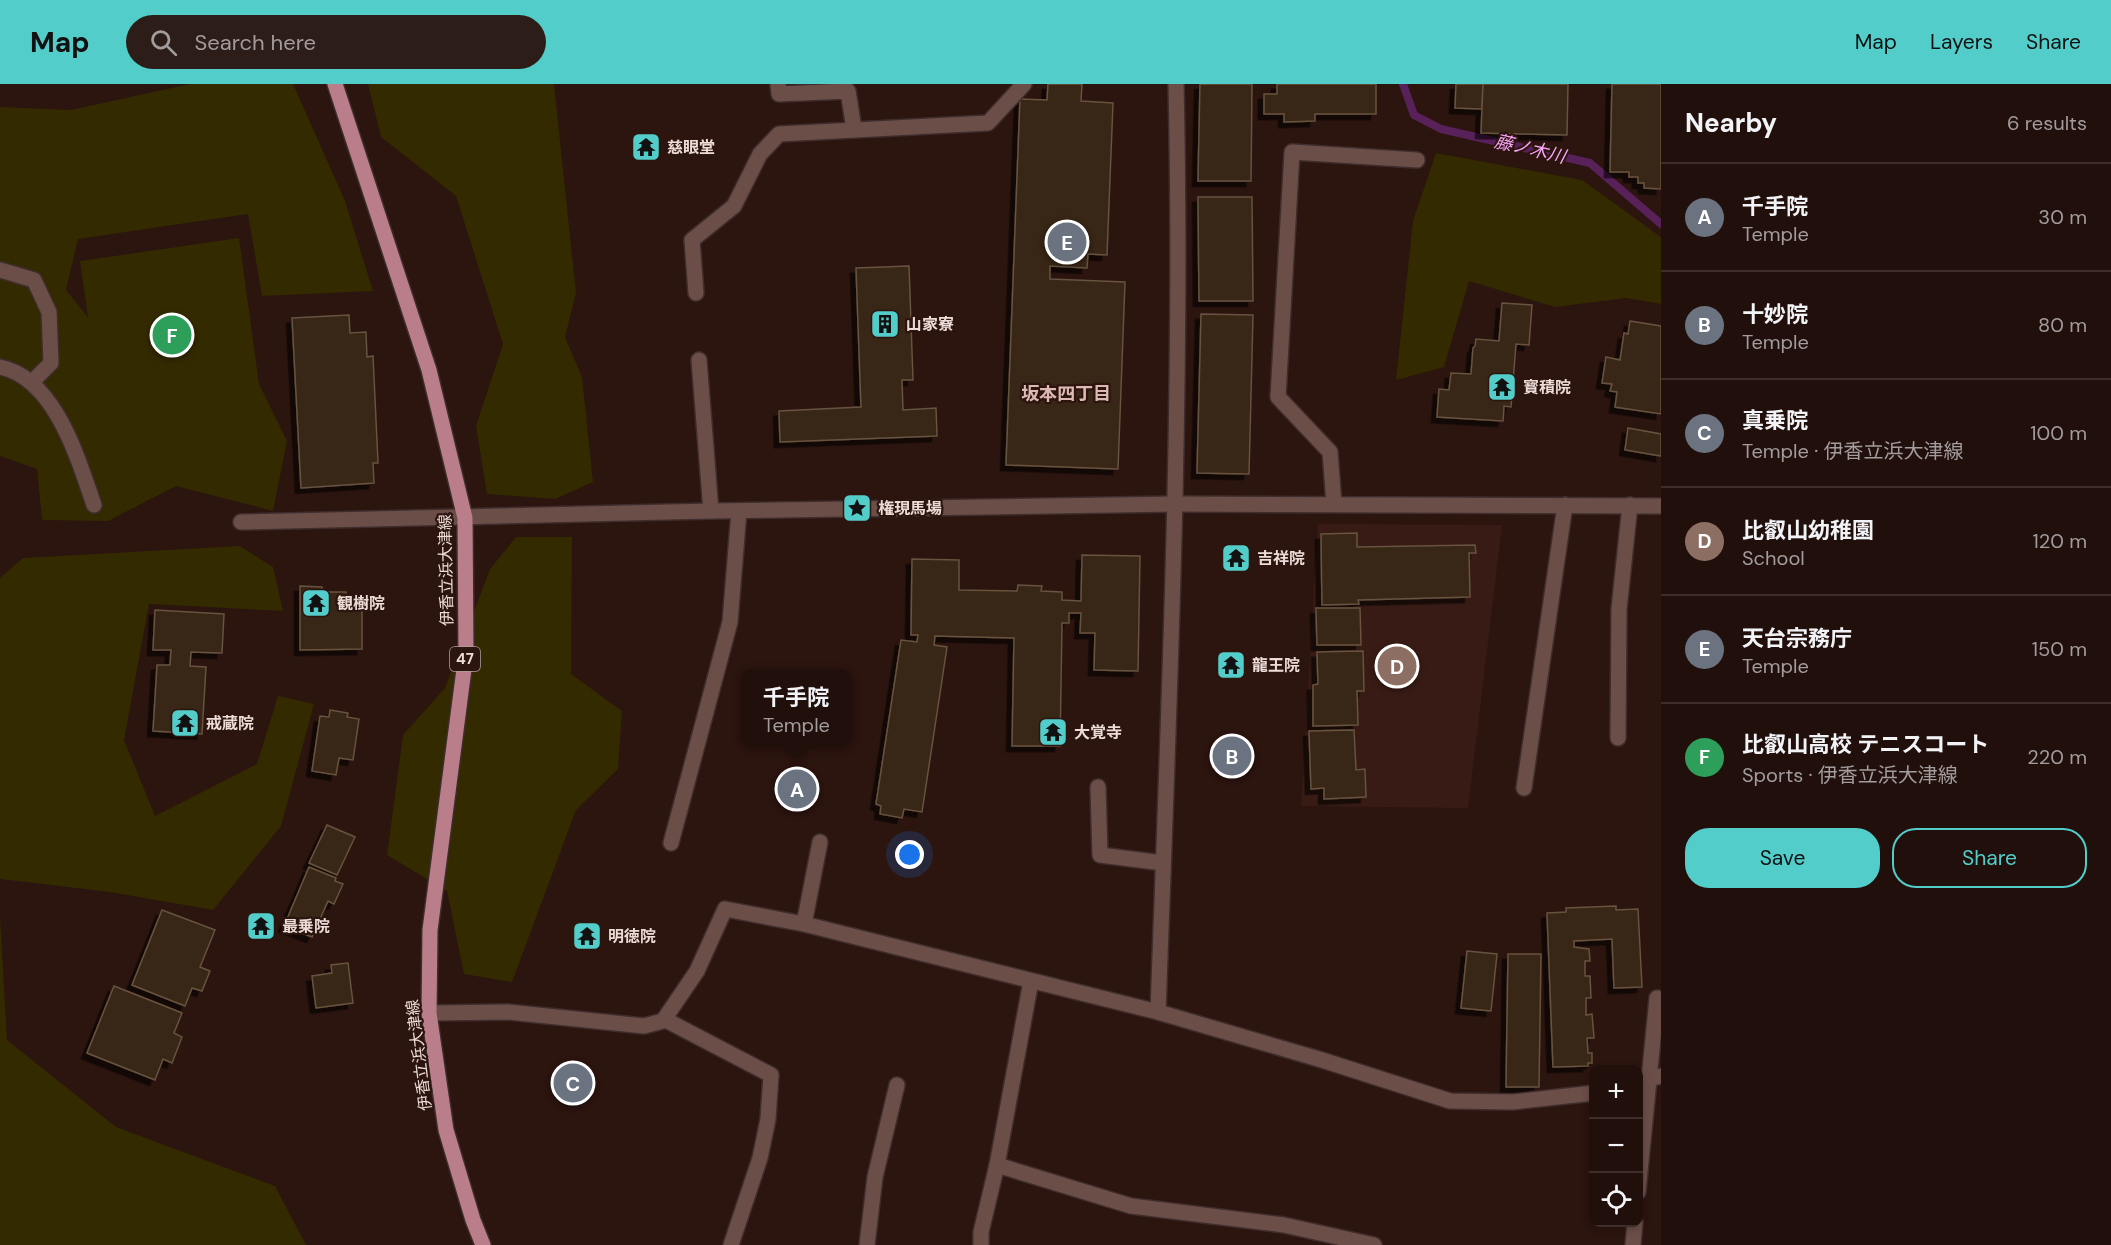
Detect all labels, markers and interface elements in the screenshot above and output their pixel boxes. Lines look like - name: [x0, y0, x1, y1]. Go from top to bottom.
- search box: [126, 15, 546, 69]
- text: Map: [30, 24, 90, 61]
- icon: search: [147, 26, 180, 59]
- text: Search here: [195, 28, 316, 57]
- text: Map: [1855, 28, 1897, 56]
- text: Layers: [1930, 28, 1993, 56]
- text: Share: [2026, 28, 2081, 56]
- text: Nearby: [1685, 106, 1777, 140]
- text: 6 results: [2007, 110, 2087, 136]
- water label: 藤ノ木川: [1492, 129, 1570, 169]
- temple icon: 慈眼堂: [630, 131, 662, 163]
- place label: 慈眼堂: [667, 137, 715, 158]
- text: 千手院: [1742, 192, 1808, 221]
- text: A: [1697, 204, 1712, 230]
- text: 30 m: [2038, 204, 2087, 230]
- pin: E: [1048, 220, 1086, 264]
- text: Temple: [1742, 221, 1809, 247]
- text: 十妙院: [1742, 300, 1808, 329]
- building icon: 山家寮: [869, 308, 901, 340]
- pin: F: [152, 312, 192, 358]
- text: B: [1698, 312, 1711, 338]
- text: 80 m: [2038, 312, 2087, 338]
- place label: 山家寮: [906, 314, 954, 335]
- text: Temple: [1742, 329, 1809, 355]
- temple icon: 寳積院: [1486, 371, 1518, 403]
- place label: 寳積院: [1523, 377, 1571, 398]
- district label: 坂本四丁目: [1021, 382, 1111, 406]
- text: 真乗院: [1742, 406, 1808, 435]
- text: C: [1697, 420, 1712, 446]
- text: 100 m: [2030, 420, 2087, 446]
- text: Temple · 伊香立浜大津線: [1742, 438, 1964, 464]
- place icon: 権現馬場: [841, 492, 873, 524]
- place label: 権現馬場: [878, 498, 942, 519]
- street label: 伊香立浜大津線: [435, 514, 457, 626]
- text: 比叡山幼稚園: [1742, 516, 1874, 545]
- text: D: [1697, 528, 1712, 554]
- text: 120 m: [2033, 528, 2087, 554]
- temple icon: 吉祥院: [1220, 542, 1252, 574]
- text: School: [1742, 545, 1805, 571]
- place label: 吉祥院: [1257, 548, 1305, 569]
- temple icon: 観樹院: [300, 587, 332, 619]
- place label: 観樹院: [337, 593, 385, 614]
- text: 天台宗務庁: [1742, 624, 1852, 653]
- text: E: [1699, 636, 1710, 662]
- text: 150 m: [2032, 636, 2087, 662]
- pin: D: [1378, 644, 1416, 688]
- road number: 47: [450, 647, 480, 671]
- temple icon: 龍王院: [1215, 649, 1247, 681]
- text: Temple: [1742, 653, 1809, 679]
- place label: 龍王院: [1252, 655, 1300, 676]
- popup: [741, 669, 852, 747]
- text: 千手院: [763, 683, 829, 712]
- temple icon: 戒蔵院: [169, 707, 201, 739]
- text: Temple: [763, 712, 830, 738]
- place label: 戒蔵院: [206, 713, 254, 734]
- temple icon: 大覚寺: [1037, 716, 1069, 748]
- place label: 大覚寺: [1074, 722, 1122, 743]
- text: 比叡山高校 テニスコート: [1742, 730, 1989, 759]
- pin: B: [1212, 734, 1252, 778]
- text: F: [1699, 744, 1710, 770]
- text: 220 m: [2027, 744, 2087, 770]
- text: Sports · 伊香立浜大津線: [1742, 762, 1958, 788]
- pin: A: [778, 766, 816, 812]
- button: Save: [1685, 828, 1880, 888]
- button: Share: [1892, 828, 2087, 888]
- your location: [895, 840, 924, 869]
- temple icon: 最乗院: [245, 910, 277, 942]
- place label: 最乗院: [282, 916, 330, 937]
- temple icon: 明徳院: [571, 920, 603, 952]
- place label: 明徳院: [608, 926, 656, 947]
- street label: 伊香立浜大津線: [402, 998, 436, 1112]
- pin: C: [554, 1060, 592, 1106]
- map controls: [1589, 1065, 1643, 1227]
- button: +: [1589, 1065, 1643, 1119]
- button: −: [1589, 1119, 1643, 1173]
- button: locate: [1589, 1173, 1643, 1227]

